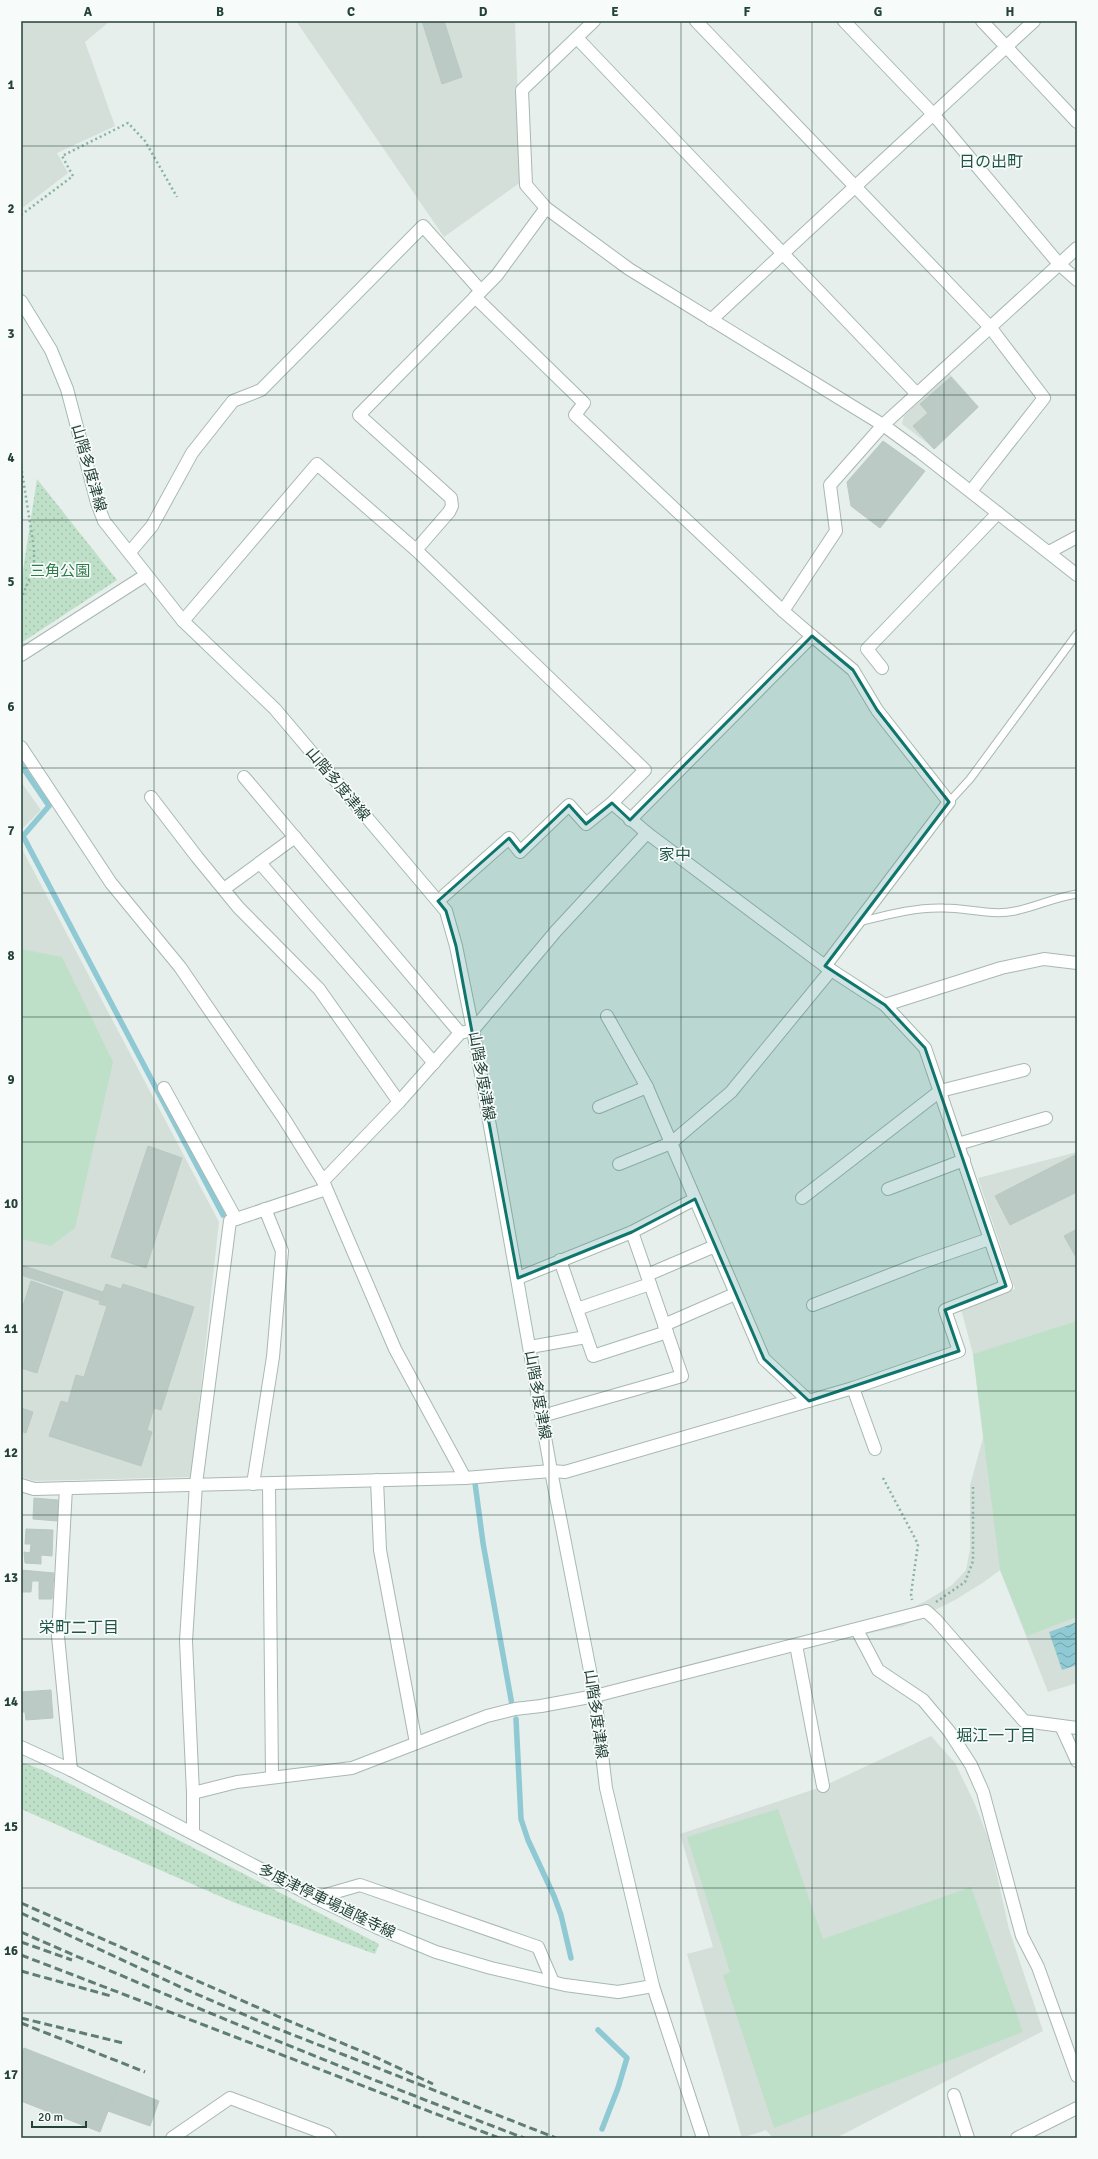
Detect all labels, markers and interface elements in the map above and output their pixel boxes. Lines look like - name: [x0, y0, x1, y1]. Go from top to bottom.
- text: A: [84, 4, 93, 20]
- text: B: [216, 4, 224, 20]
- text: C: [347, 4, 355, 20]
- text: D: [479, 4, 488, 20]
- text: E: [611, 4, 619, 20]
- text: F: [744, 4, 751, 20]
- text: G: [874, 4, 882, 20]
- text: H: [1006, 4, 1014, 20]
- text: 1: [7, 77, 15, 93]
- district label: 日の出町: [959, 152, 1023, 172]
- text: 2: [7, 201, 15, 217]
- text: 3: [7, 326, 15, 342]
- street label: 山階多度津線: [68, 422, 110, 514]
- text: 4: [7, 450, 15, 466]
- park label: 三角公園: [30, 562, 90, 580]
- text: 5: [7, 574, 15, 590]
- text: 6: [7, 699, 15, 715]
- street label: 山階多度津線: [302, 744, 374, 824]
- text: 7: [7, 823, 15, 839]
- district label: 家中: [659, 845, 691, 865]
- text: 8: [7, 948, 15, 964]
- street label: 山階多度津線: [465, 1030, 499, 1122]
- text: 9: [7, 1072, 15, 1088]
- text: 10: [4, 1196, 18, 1212]
- text: 11: [4, 1321, 18, 1337]
- street label: 山階多度津線: [521, 1349, 555, 1441]
- text: 12: [4, 1445, 18, 1461]
- text: 13: [4, 1570, 18, 1586]
- district label: 栄町二丁目: [39, 1618, 119, 1638]
- street label: 山階多度津線: [581, 1668, 611, 1760]
- text: 14: [4, 1694, 18, 1710]
- district label: 堀江一丁目: [956, 1726, 1036, 1746]
- text: 15: [4, 1819, 18, 1835]
- street label: 多度津停車場道隆寺線: [256, 1860, 398, 1942]
- text: 16: [4, 1943, 18, 1959]
- text: 17: [4, 2067, 18, 2083]
- scale bar: [32, 2103, 86, 2129]
- text: 20 m: [38, 2110, 63, 2125]

